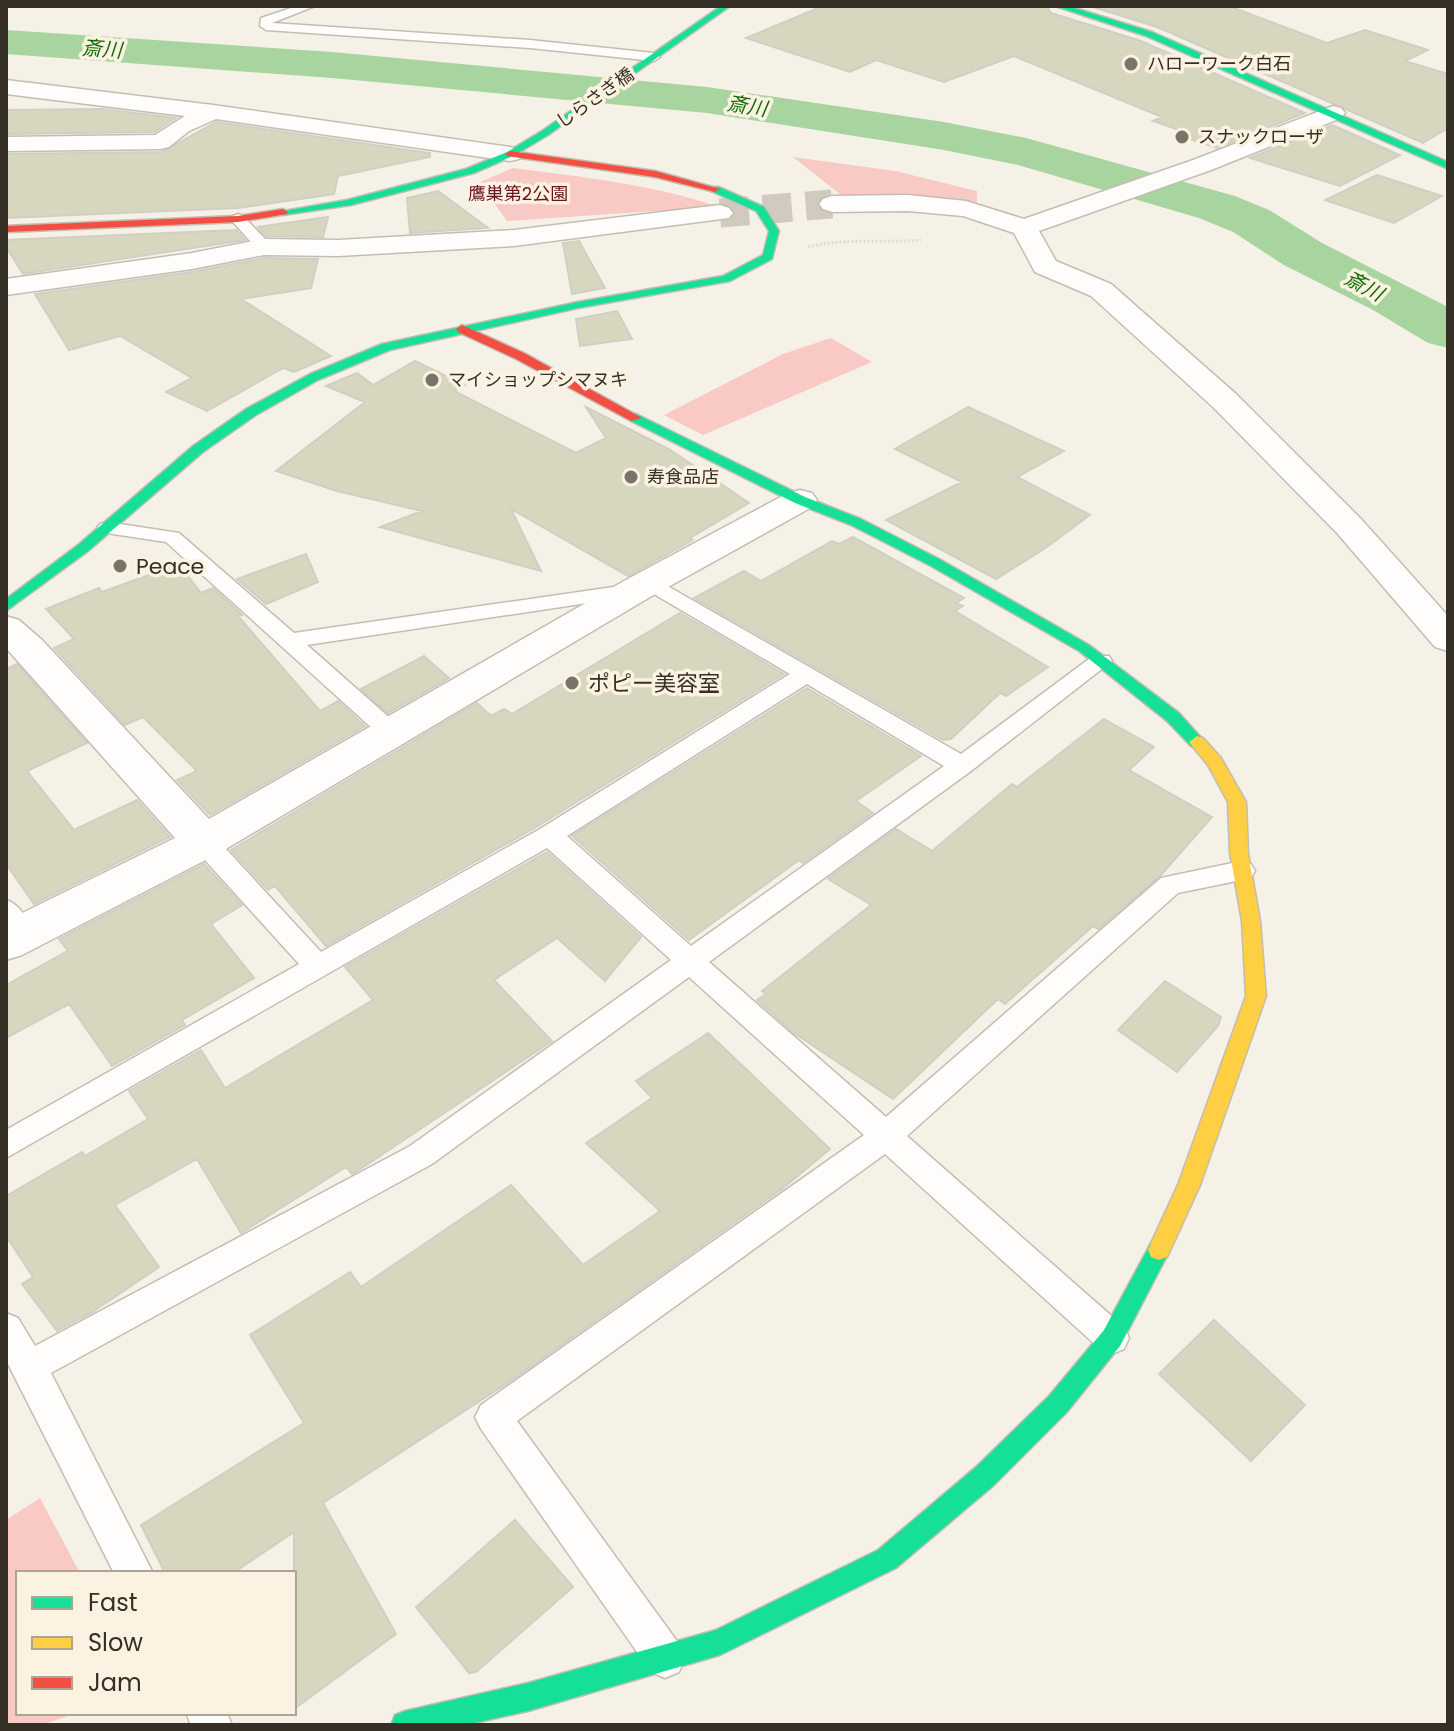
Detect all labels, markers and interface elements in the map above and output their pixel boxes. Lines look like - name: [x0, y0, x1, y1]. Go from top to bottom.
- water label: 斎川: [81, 34, 125, 65]
- place label: ハローワーク白石: [1147, 51, 1291, 76]
- marker: ハローワーク白石: [1122, 55, 1140, 73]
- street label: しらさぎ橋: [551, 62, 639, 134]
- water label: 斎川: [725, 89, 771, 123]
- place label: スナックローザ: [1198, 124, 1324, 149]
- marker: スナックローザ: [1173, 128, 1191, 146]
- park label: 鷹巣第2公園: [468, 181, 568, 206]
- water label: 斎川: [1340, 264, 1390, 309]
- place label: マイショップシマヌキ: [448, 367, 628, 392]
- marker: マイショップシマヌキ: [423, 371, 441, 389]
- place label: 寿食品店: [647, 464, 719, 489]
- marker: 寿食品店: [622, 468, 640, 486]
- place label: Peace: [136, 551, 204, 582]
- marker: Peace: [111, 557, 129, 575]
- place label: ポピー美容室: [588, 668, 720, 699]
- marker: ポピー美容室: [563, 674, 581, 692]
- legend: [16, 1571, 296, 1715]
- text: Fast: [88, 1586, 138, 1619]
- text: Slow: [88, 1626, 143, 1659]
- text: Jam: [88, 1666, 142, 1699]

